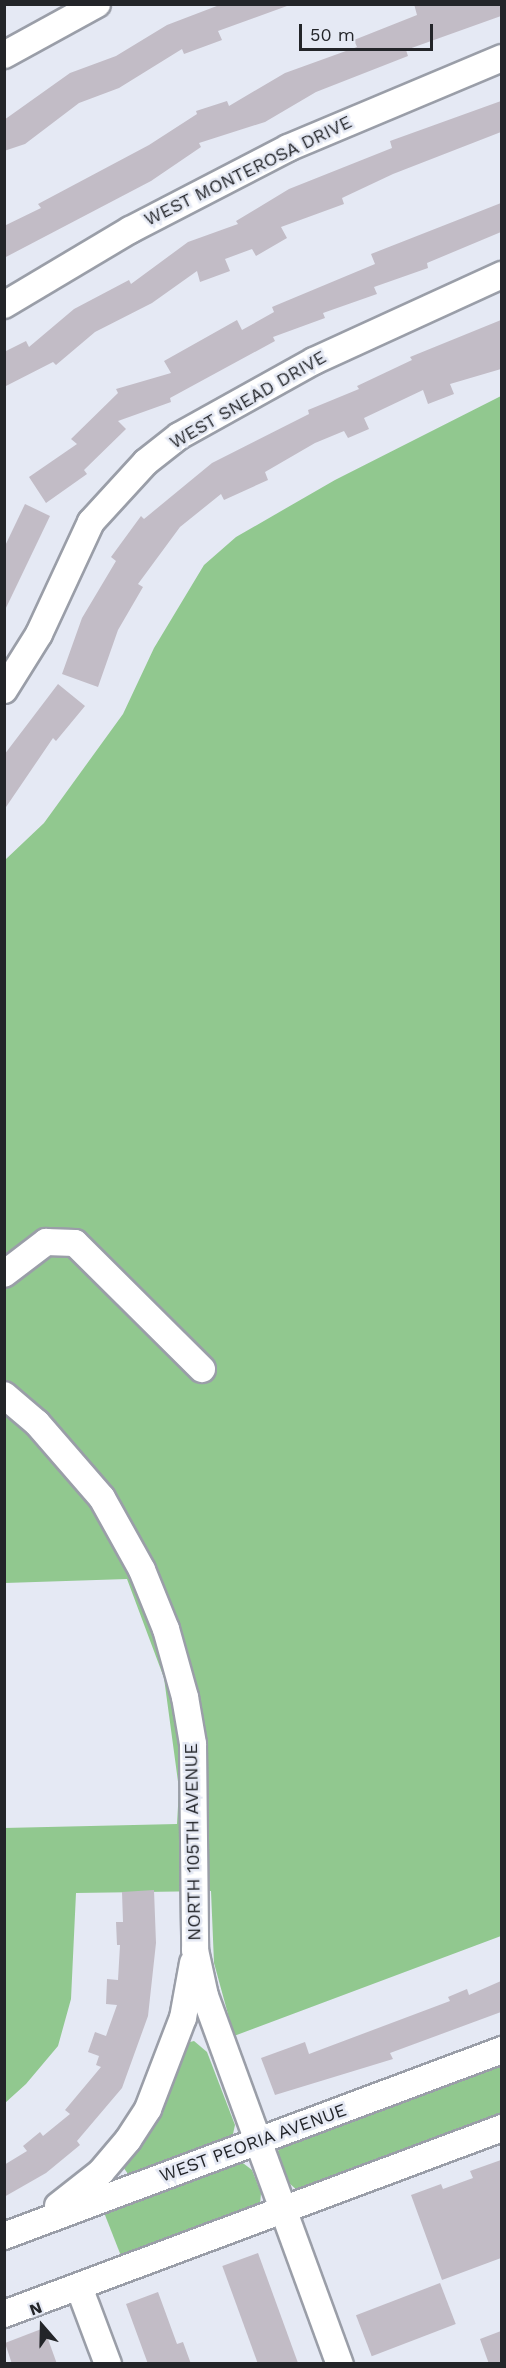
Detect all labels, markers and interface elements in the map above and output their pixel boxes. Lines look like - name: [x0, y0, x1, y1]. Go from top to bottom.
- scale bar: [302, 12, 436, 50]
- text: 50 m: [310, 24, 355, 45]
- street label: WEST MONTEROSA DRIVE: [140, 111, 356, 231]
- street label: WEST SNEAD DRIVE: [166, 346, 330, 454]
- street label: NORTH 105TH AVENUE: [180, 1742, 206, 1942]
- street label: WEST PEORIA AVENUE: [156, 2099, 350, 2187]
- north arrow: [12, 2296, 72, 2356]
- text: N: [27, 2298, 44, 2320]

